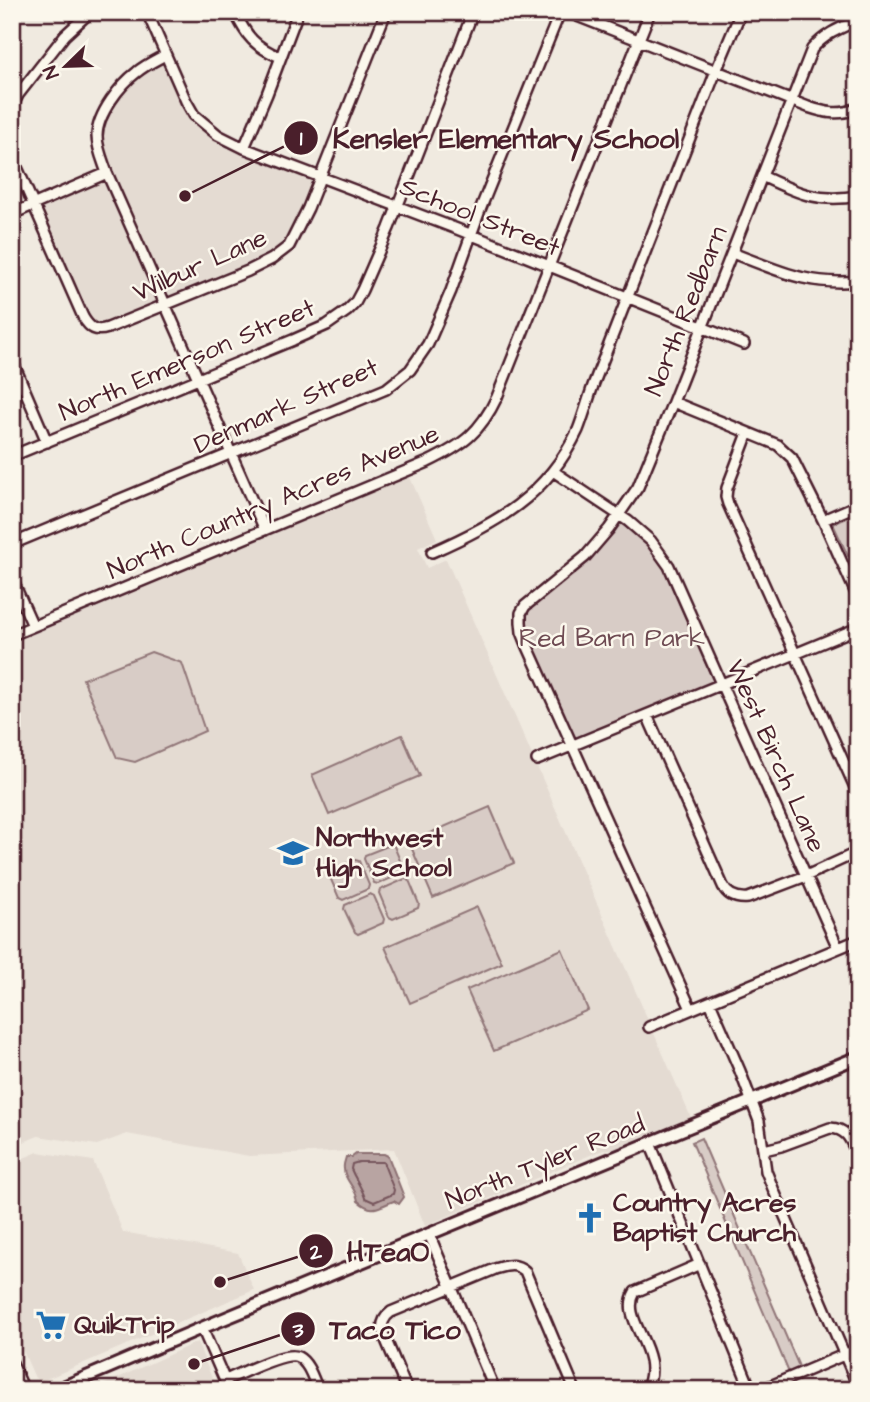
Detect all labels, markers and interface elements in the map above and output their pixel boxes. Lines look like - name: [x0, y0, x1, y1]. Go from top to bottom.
- north arrow: [32, 32, 102, 102]
- text: N: [37, 61, 66, 83]
- callout: Kensler Elementary School: [284, 113, 693, 162]
- text: Kensler Elementary School: [333, 120, 679, 162]
- text: 1: [300, 124, 303, 153]
- street label: School Street: [394, 168, 566, 266]
- street label: Wilbur Lane: [127, 219, 273, 311]
- street label: North Redbarn: [636, 221, 736, 401]
- street label: North Emerson Street: [54, 290, 321, 430]
- street label: Denmark Street: [188, 349, 384, 463]
- street label: North Country Acres Avenue: [102, 416, 445, 590]
- park label: Red Barn Park: [519, 620, 705, 656]
- street label: West Birch Lane: [717, 654, 835, 858]
- place label: Northwest High School: [316, 820, 452, 889]
- school or university icon: Northwest High School: [276, 836, 310, 870]
- street label: North Tyler Road: [440, 1106, 651, 1220]
- place label: Country Acres Baptist Church: [613, 1185, 797, 1251]
- church icon: Country Acres Baptist Church: [573, 1201, 607, 1235]
- callout: HTeaO: [298, 1227, 444, 1276]
- text: HTeaO: [347, 1233, 430, 1272]
- text: 2: [309, 1238, 323, 1267]
- callout: Taco Tico: [281, 1305, 475, 1354]
- place label: QuikTrip: [74, 1307, 175, 1343]
- supermarket icon: QuikTrip: [34, 1308, 68, 1342]
- text: Taco Tico: [328, 1311, 461, 1350]
- text: 3: [292, 1316, 304, 1345]

